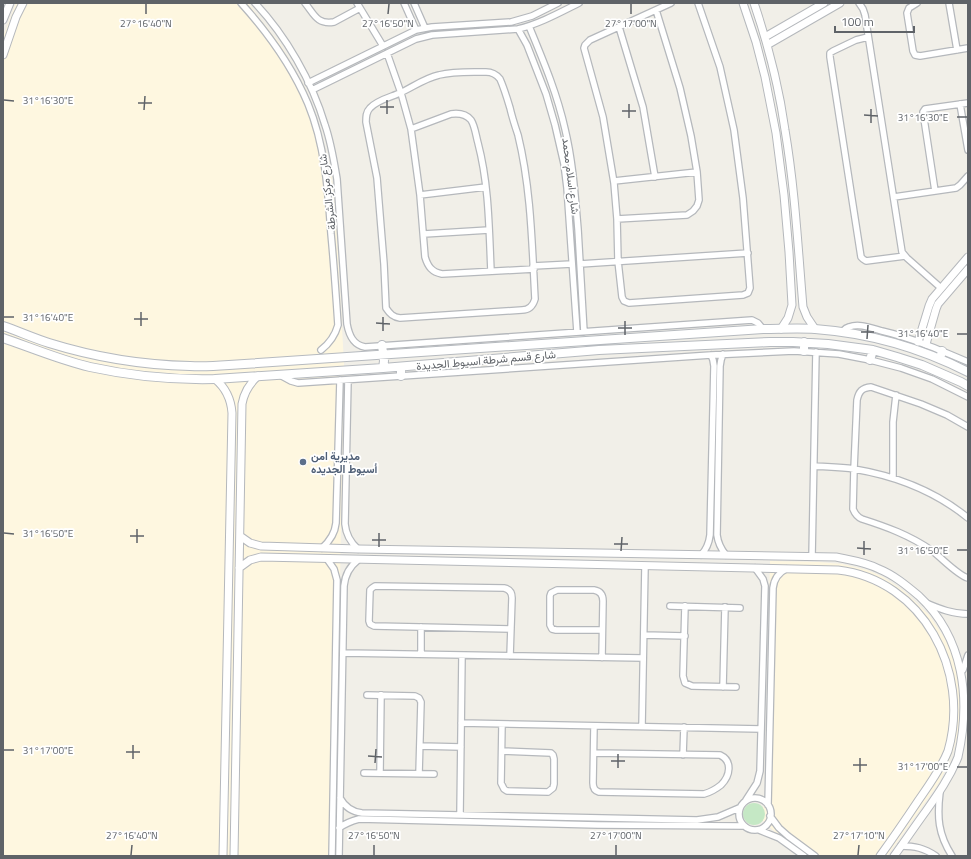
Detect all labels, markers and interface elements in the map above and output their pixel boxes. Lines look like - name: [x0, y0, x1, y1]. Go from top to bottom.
- scale bar: [835, 8, 914, 34]
- text: 100 m: [841, 12, 874, 31]
- text: 27°16'40"N: [120, 16, 172, 31]
- text: 27°16'50"N: [362, 16, 414, 31]
- text: 27°17'00"N: [605, 16, 657, 31]
- text: 31°16'30"E: [23, 93, 74, 108]
- text: 31°16'30"E: [898, 110, 949, 125]
- street label: شارع اسلام محمد: [558, 137, 584, 215]
- street label: شارع مركز الشرطة: [314, 153, 340, 231]
- text: 31°16'40"E: [23, 310, 74, 325]
- text: 31°16'40"E: [898, 326, 949, 341]
- street label: شارع قسم شرطة اسيوط الجديدة: [415, 346, 557, 374]
- place label: مديرية امن أسيوط الجديده: [311, 448, 378, 477]
- marker: مديرية امن أسيوط الجديده: [298, 457, 308, 467]
- text: 31°16'50"E: [23, 526, 74, 541]
- text: 31°16'50"E: [898, 543, 949, 558]
- text: 31°17'00"E: [23, 743, 74, 758]
- text: 31°17'00"E: [898, 759, 949, 774]
- text: 27°16'40"N: [106, 828, 158, 843]
- text: 27°16'50"N: [348, 828, 400, 843]
- text: 27°17'00"N: [590, 828, 642, 843]
- text: 27°17'10"N: [833, 828, 885, 843]

